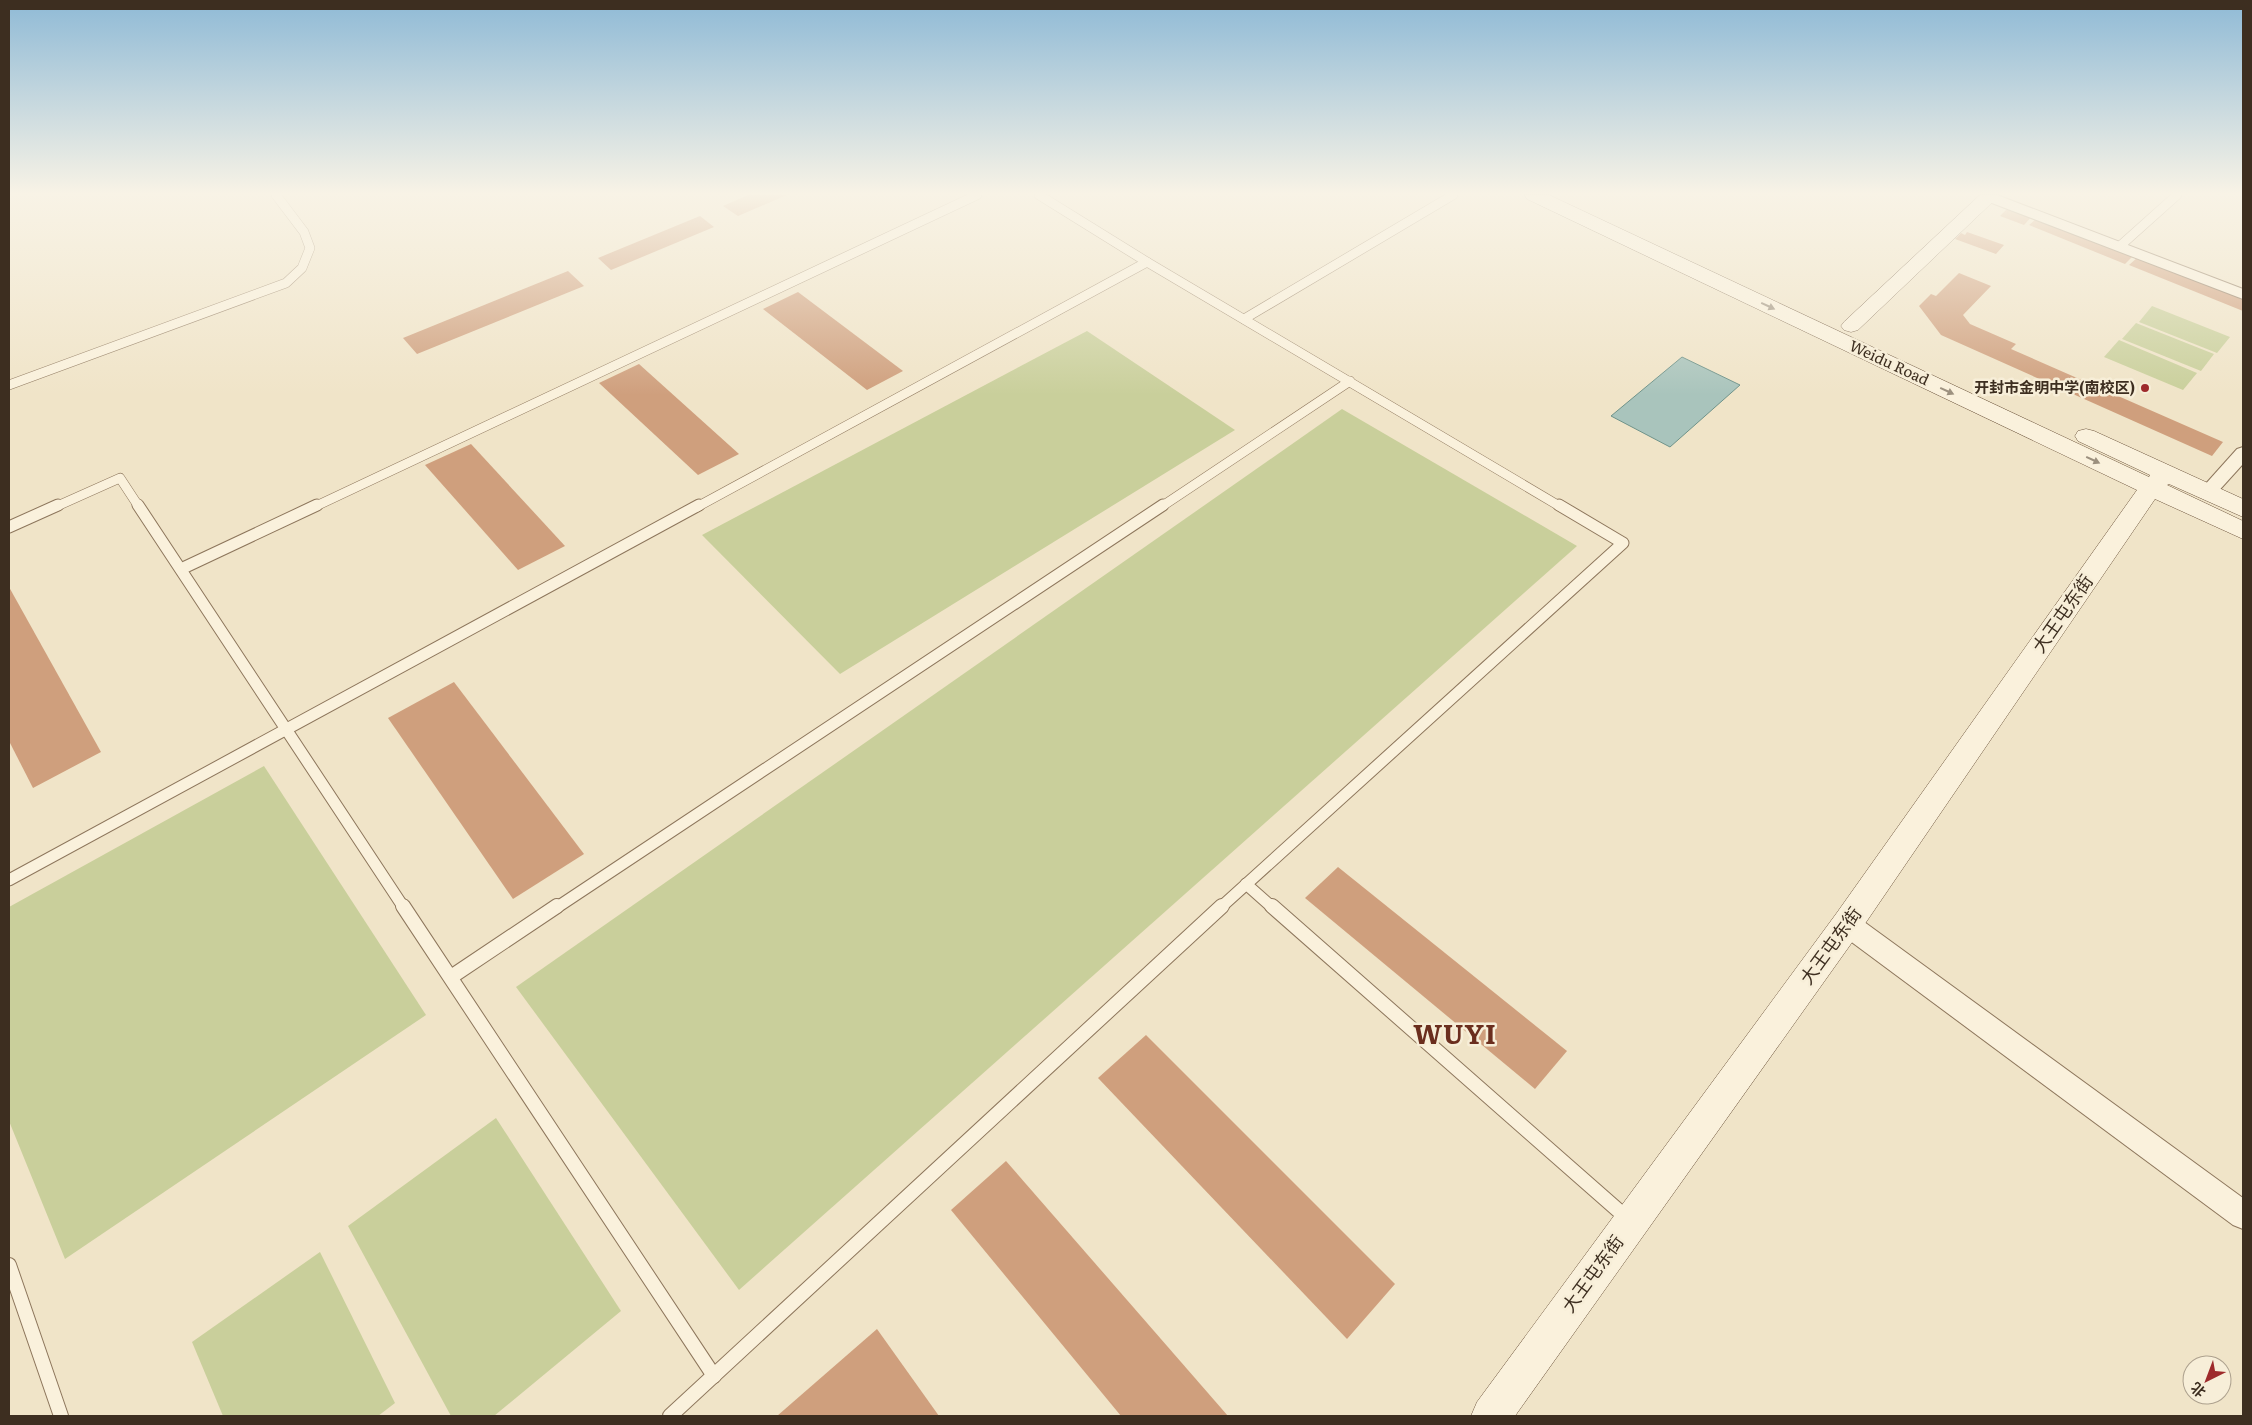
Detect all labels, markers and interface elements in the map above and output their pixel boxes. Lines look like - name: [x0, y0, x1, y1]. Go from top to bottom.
- one-way arrow: [1761, 302, 1775, 310]
- street label: Weidu Road: [1846, 333, 1933, 390]
- place label: 开封市金明中学(南校区): [1974, 375, 2135, 398]
- marker: 开封市金明中学(南校区): [2139, 382, 2151, 394]
- one-way arrow: [1939, 386, 1954, 395]
- one-way arrow: [2086, 456, 2100, 464]
- street label: 大王屯东街: [2025, 569, 2099, 658]
- street label: 大王屯东街: [1792, 901, 1867, 989]
- district label: WUYI: [1413, 1013, 1497, 1052]
- street label: 大王屯东街: [1554, 1229, 1629, 1317]
- north arrow: [2182, 1355, 2232, 1405]
- text: 北: [2186, 1378, 2210, 1403]

